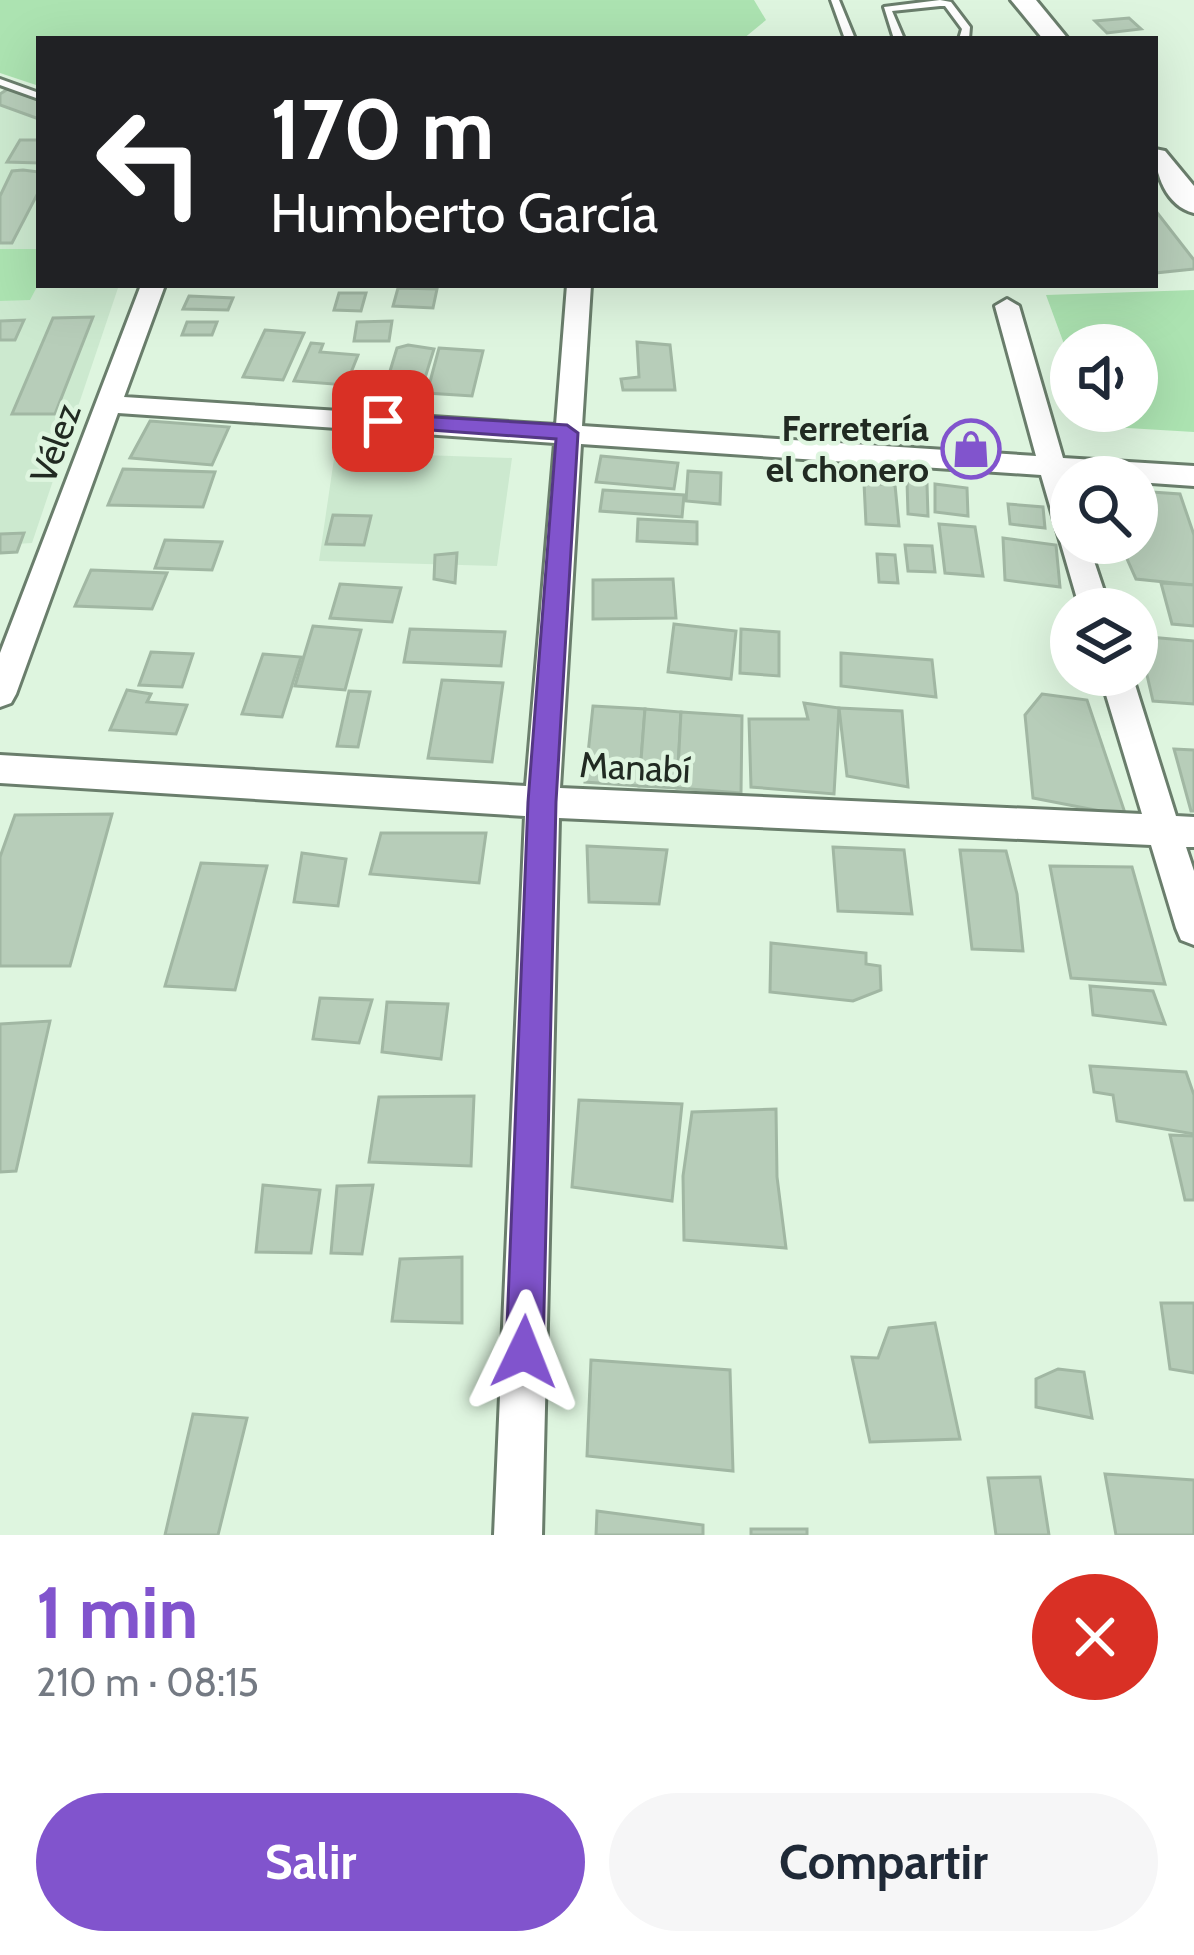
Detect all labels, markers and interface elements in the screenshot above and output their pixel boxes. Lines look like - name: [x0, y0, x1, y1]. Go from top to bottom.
- text: 170 m: [270, 78, 494, 180]
- icon: left: [72, 84, 228, 240]
- text: Humberto García: [270, 180, 658, 246]
- map controls: [1050, 324, 1158, 696]
- button: sound: [1050, 324, 1158, 432]
- pin: [332, 370, 434, 472]
- icon: arrive: [350, 388, 416, 454]
- street label: Vélez: [20, 397, 90, 489]
- place label: Ferretería el chonero: [766, 406, 929, 491]
- shop icon: Ferretería el chonero: [940, 418, 1002, 480]
- button: search: [1050, 456, 1158, 564]
- button: layers: [1050, 588, 1158, 696]
- street label: Manabí: [578, 742, 692, 792]
- position arrow: [461, 1289, 587, 1415]
- text: 1 min: [36, 1569, 198, 1656]
- button: close: [1032, 1574, 1158, 1700]
- text: 210 m · 08:15: [36, 1658, 259, 1706]
- button: Salir: [36, 1793, 585, 1931]
- button: Compartir: [609, 1793, 1158, 1931]

